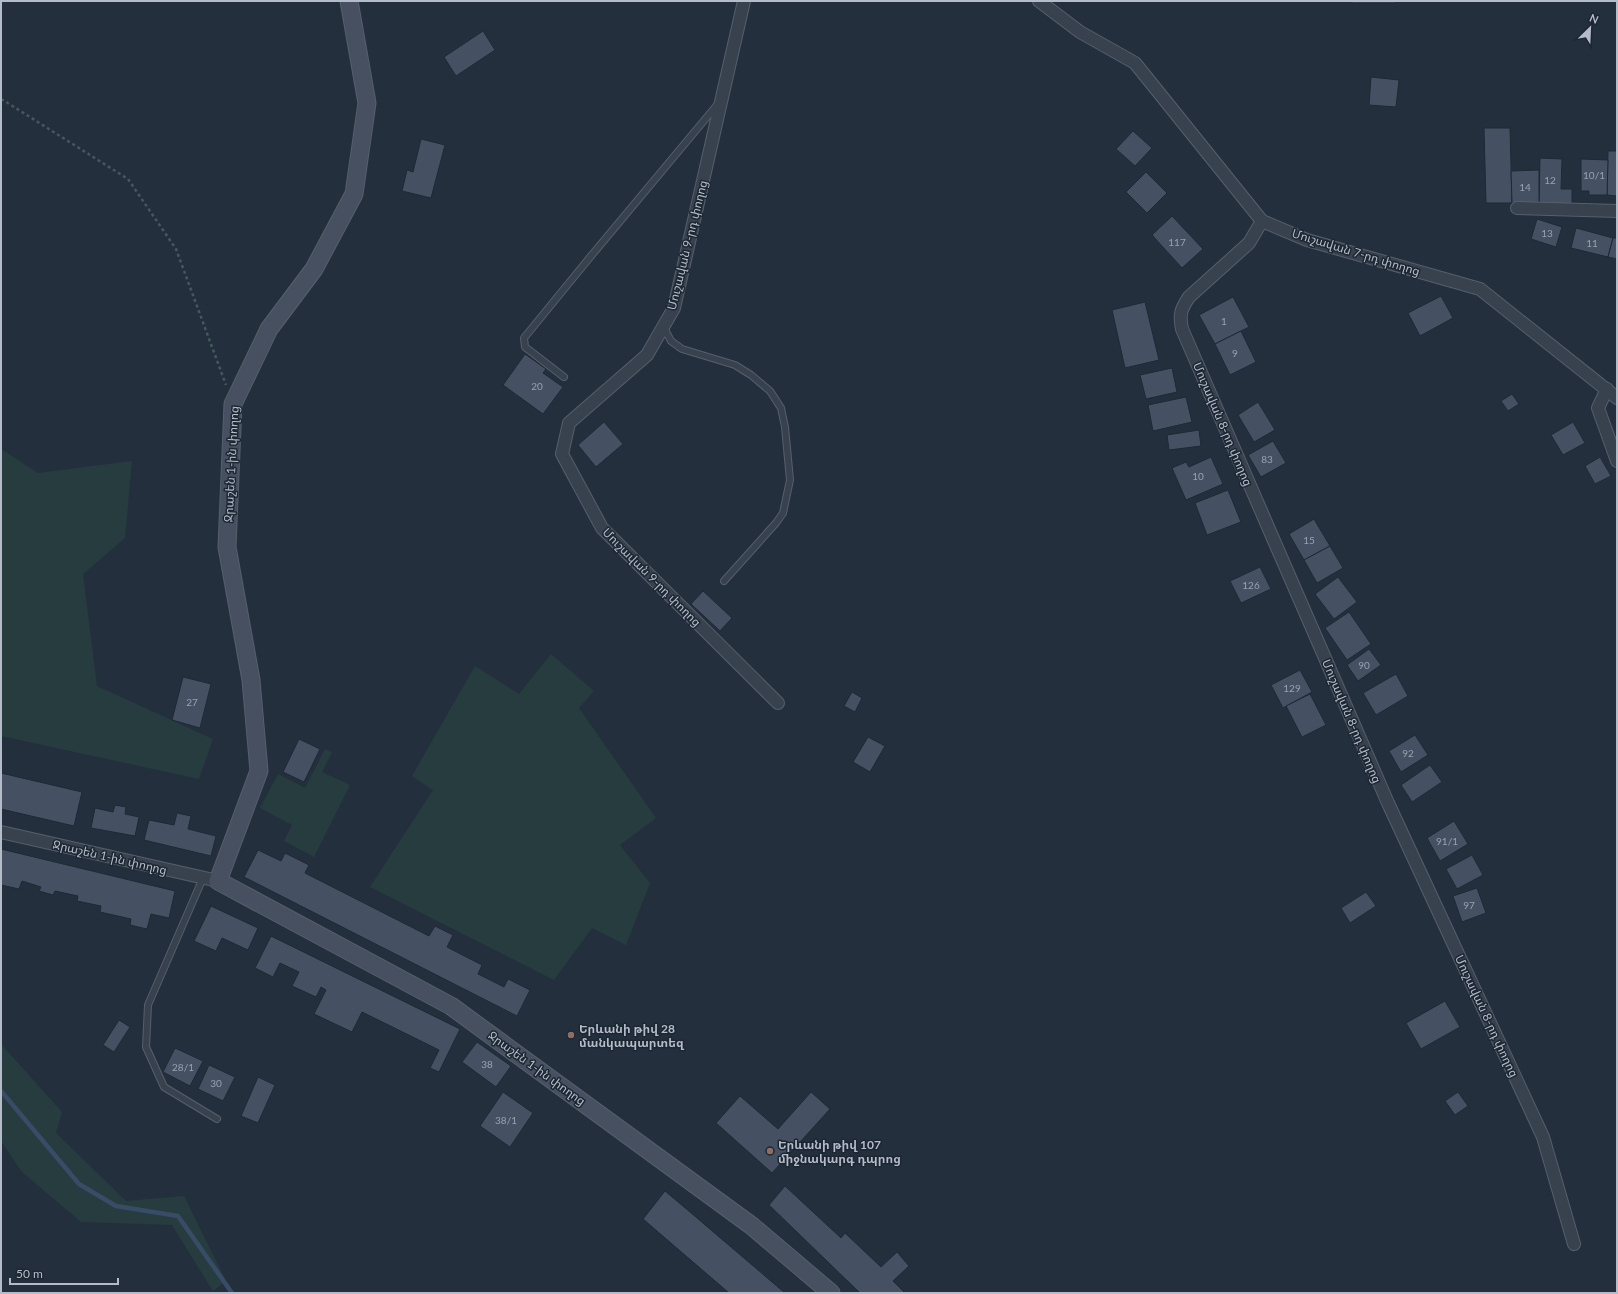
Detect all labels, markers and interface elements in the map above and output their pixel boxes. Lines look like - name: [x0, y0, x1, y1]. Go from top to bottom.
- north arrow: [1570, 8, 1610, 48]
- text: N: [1588, 11, 1601, 26]
- house number: 10/1: [1583, 169, 1605, 181]
- house number: 12: [1544, 174, 1556, 186]
- street label: Մուշավան 9-րդ փողոց: [664, 179, 710, 311]
- house number: 14: [1519, 181, 1531, 193]
- street label: Մուշավան 7-րդ փողոց: [1290, 225, 1422, 279]
- house number: 13: [1541, 227, 1553, 239]
- house number: 117: [1168, 236, 1186, 248]
- house number: 11: [1586, 237, 1598, 249]
- house number: 1: [1221, 315, 1227, 327]
- house number: 9: [1232, 347, 1238, 359]
- street label: Մուշավան 8-րդ փողոց: [1190, 360, 1256, 488]
- house number: 20: [531, 380, 543, 392]
- street label: Ջրաշեն 1-ին փողոց: [220, 405, 242, 523]
- house number: 83: [1261, 453, 1273, 465]
- house number: 10: [1192, 470, 1204, 482]
- street label: Մուշավան 9-րդ փողոց: [600, 525, 704, 629]
- house number: 15: [1303, 534, 1315, 546]
- house number: 126: [1242, 579, 1260, 591]
- street label: Մուշավան 8-րդ փողոց: [1319, 657, 1385, 785]
- house number: 90: [1358, 659, 1370, 671]
- house number: 129: [1283, 682, 1301, 694]
- house number: 27: [186, 696, 198, 708]
- house number: 92: [1402, 747, 1414, 759]
- house number: 91/1: [1436, 835, 1458, 847]
- street label: Ջրաշեն 1-ին փողոց: [51, 837, 169, 877]
- house number: 97: [1463, 899, 1475, 911]
- street label: Մուշավան 8-րդ փողոց: [1452, 952, 1522, 1080]
- place label: Երևանի թիվ 28 մանկապարտեզ: [579, 1021, 685, 1050]
- street label: Ջրաշեն 1-ին փողոց: [485, 1028, 589, 1108]
- marker: Երևանի թիվ 28 մանկապարտեզ: [566, 1030, 576, 1040]
- house number: 38: [481, 1058, 493, 1070]
- house number: 28/1: [172, 1061, 194, 1073]
- house number: 30: [210, 1077, 222, 1089]
- house number: 38/1: [495, 1114, 517, 1126]
- place label: Երևանի թիվ 107 միջնակարգ դպրոց: [778, 1137, 901, 1166]
- marker: Երևանի թիվ 107 միջնակարգ դպրոց: [765, 1146, 775, 1156]
- scale bar: [10, 1260, 118, 1286]
- text: 50 m: [16, 1266, 43, 1281]

